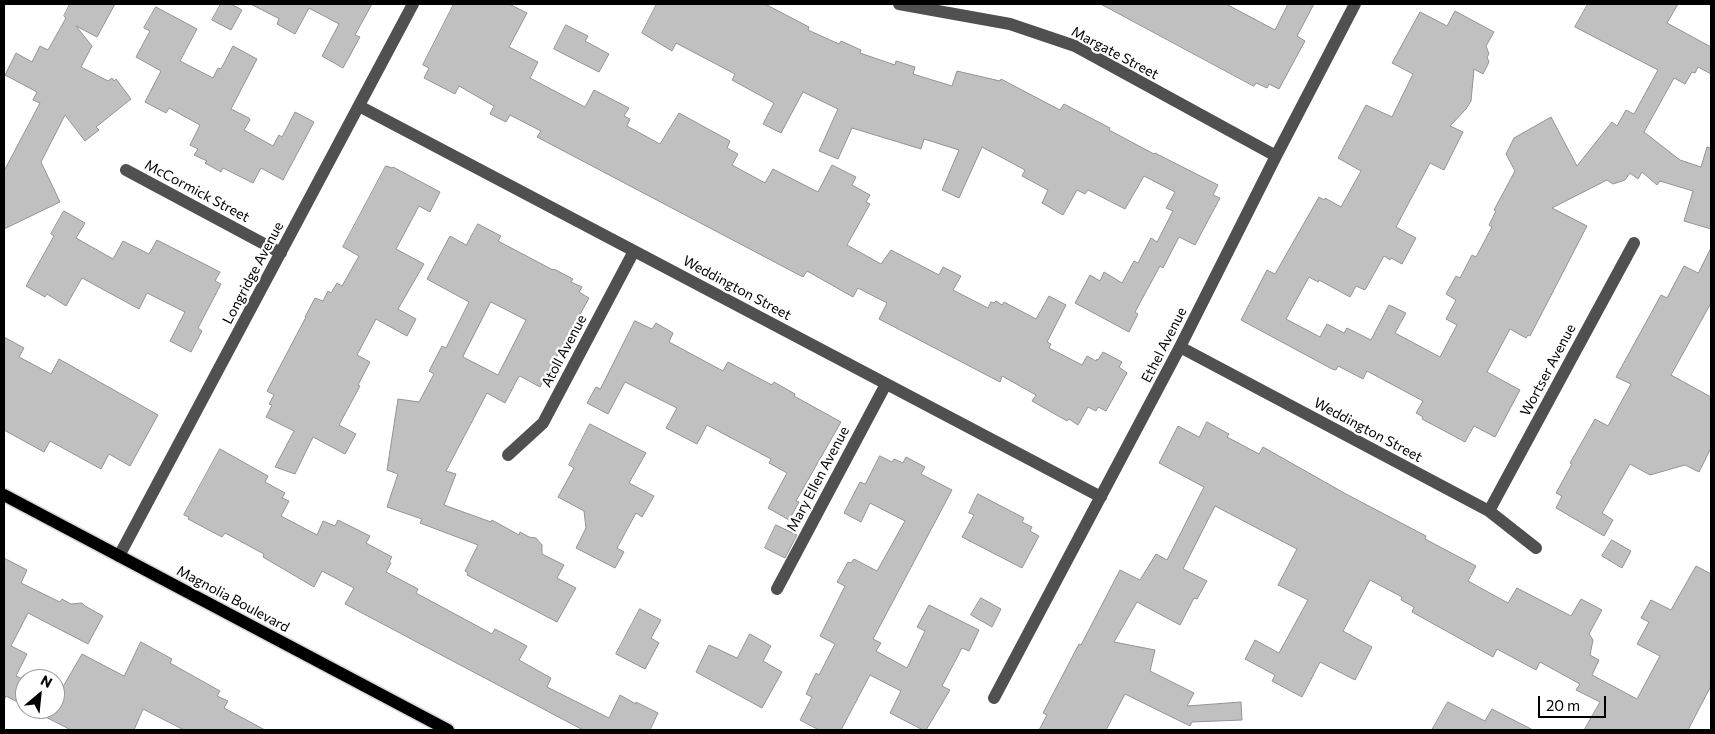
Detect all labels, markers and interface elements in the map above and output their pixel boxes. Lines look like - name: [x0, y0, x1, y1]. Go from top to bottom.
- street label: Margate Street: [1069, 23, 1161, 83]
- street label: McCormick Street: [142, 156, 252, 226]
- street label: Longridge Avenue: [219, 219, 287, 327]
- street label: Weddington Street: [680, 252, 794, 324]
- street label: Ethel Avenue: [1138, 305, 1190, 385]
- street label: Atoll Avenue: [538, 312, 590, 390]
- street label: Wortser Avenue: [1517, 321, 1579, 419]
- street label: Weddington Street: [1311, 394, 1425, 466]
- street label: Mary Ellen Avenue: [783, 424, 853, 534]
- street label: Magnolia Boulevard: [174, 562, 292, 636]
- north arrow: [15, 669, 65, 719]
- text: N: [38, 671, 55, 691]
- scale bar: [1540, 686, 1608, 718]
- text: 20 m: [1546, 696, 1580, 714]

